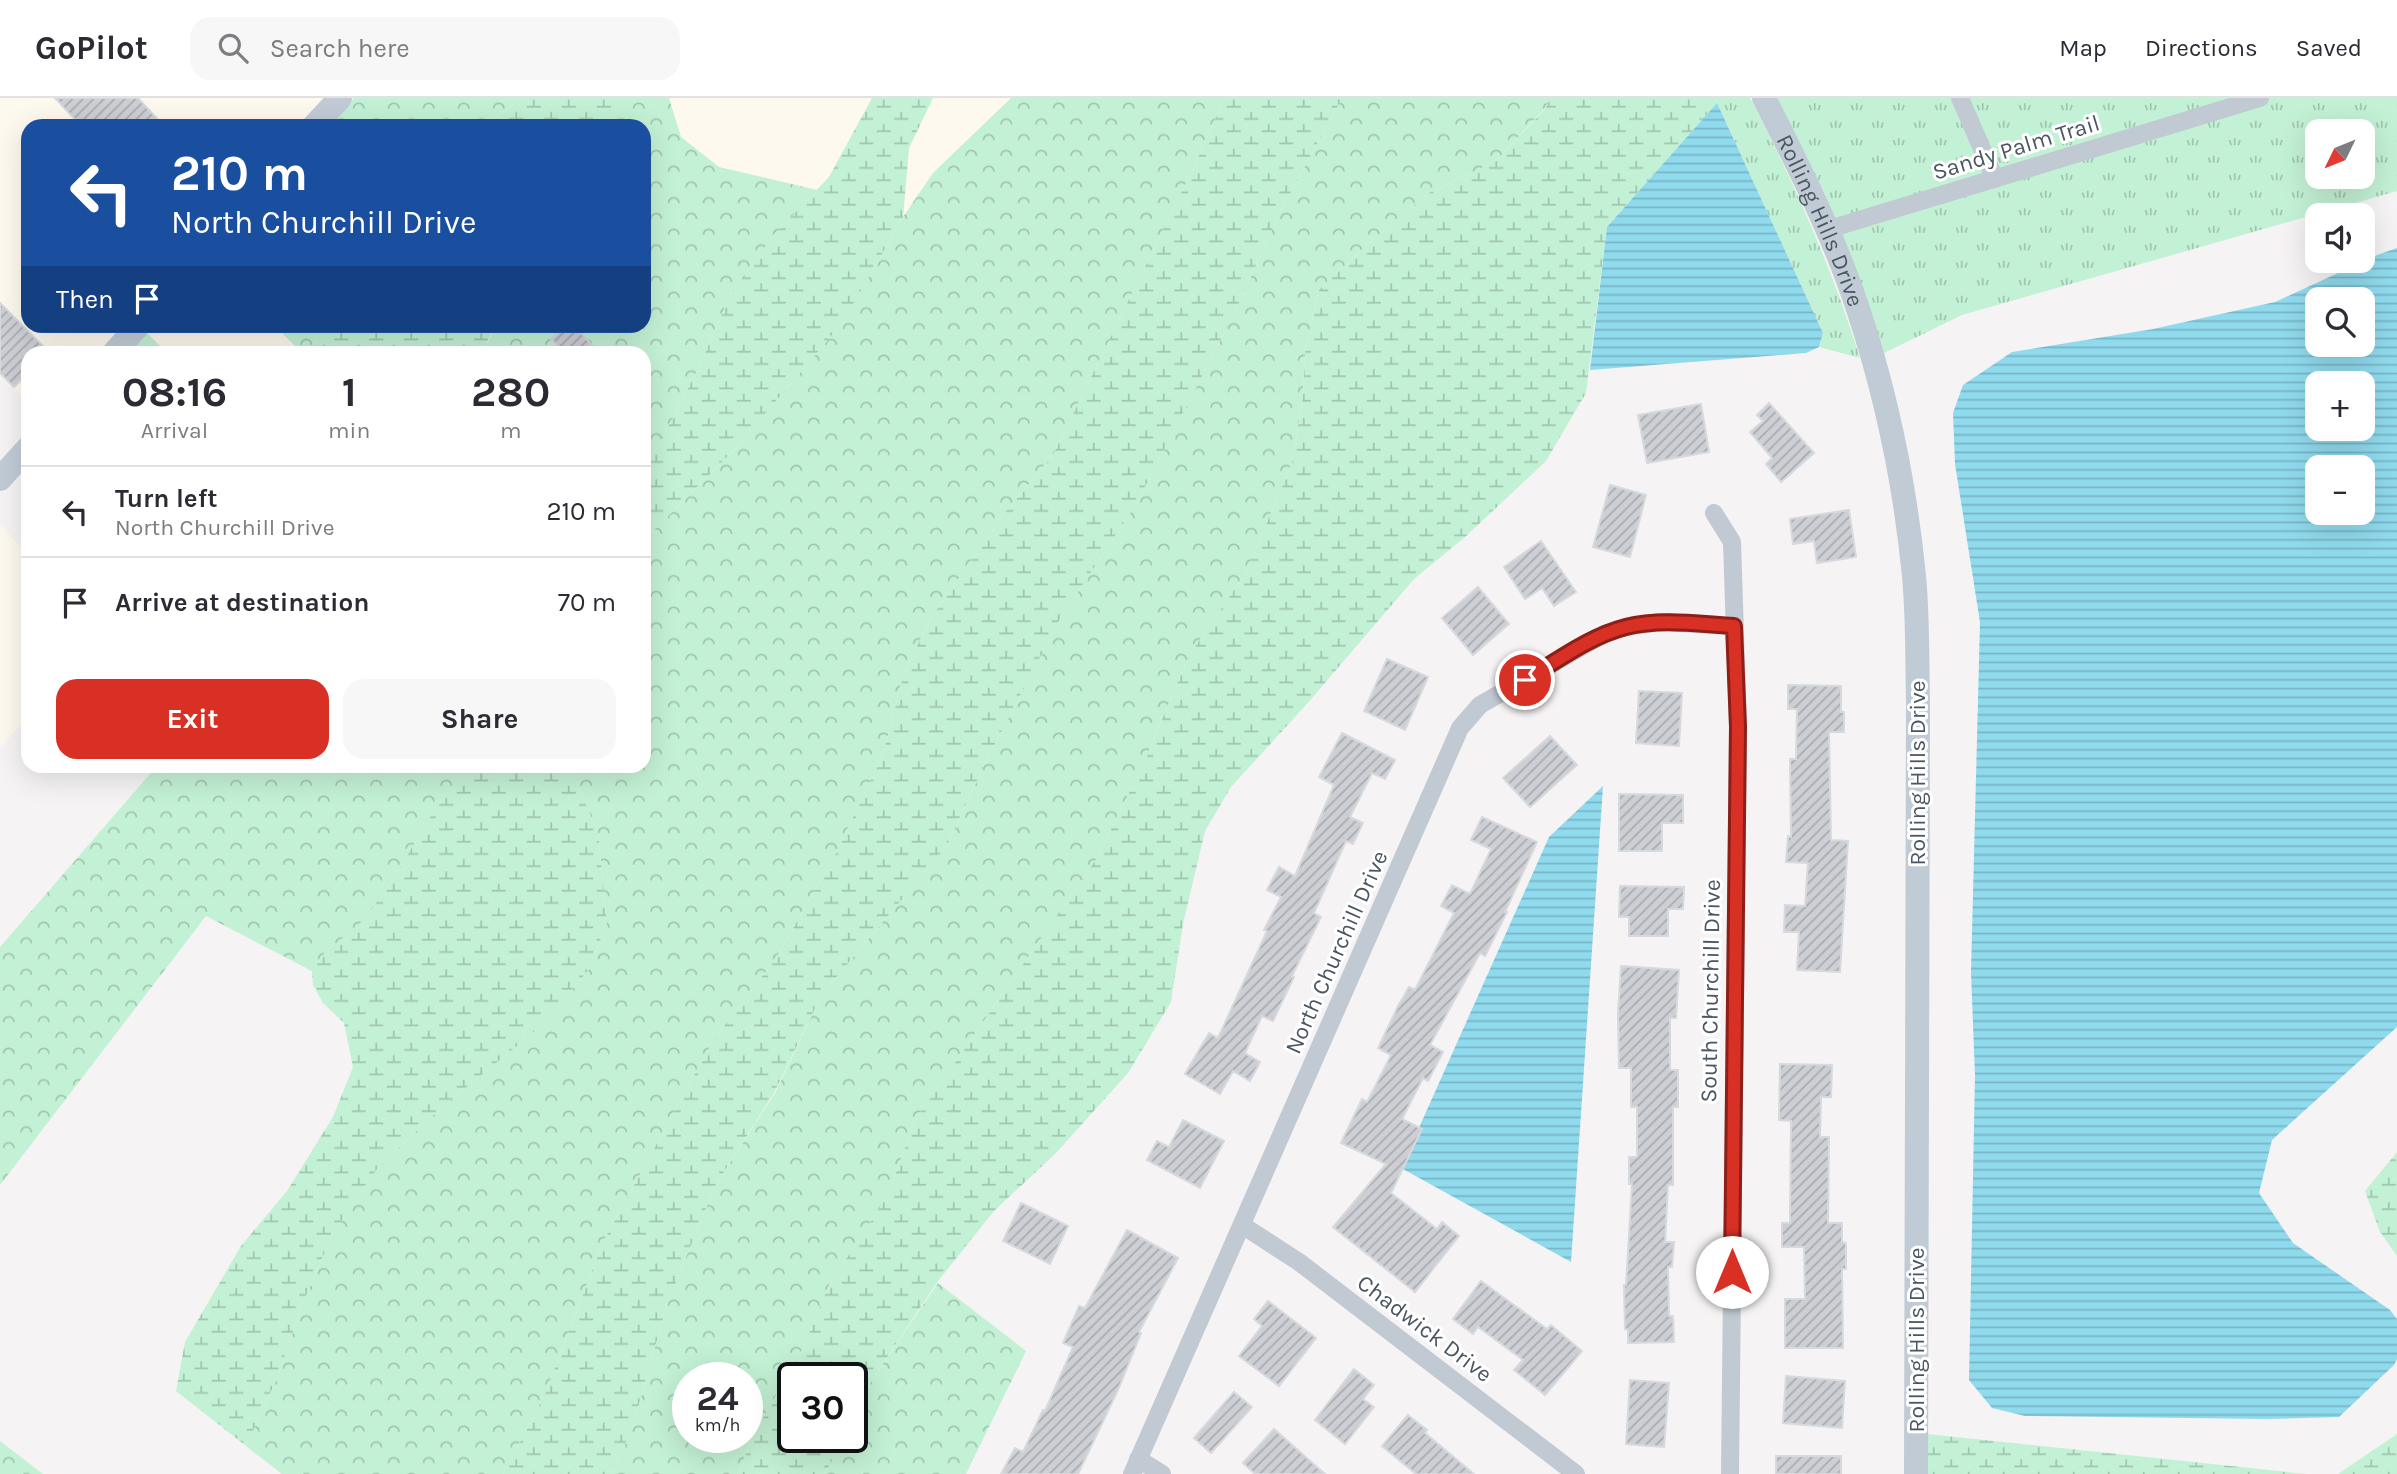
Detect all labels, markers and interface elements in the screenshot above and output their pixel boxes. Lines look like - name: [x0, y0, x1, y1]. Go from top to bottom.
- search box: [190, 17, 680, 80]
- text: GoPilot: [35, 29, 148, 67]
- icon: search: [214, 29, 252, 67]
- text: Search here: [270, 33, 410, 64]
- text: Map: [2059, 34, 2107, 62]
- text: Directions: [2145, 34, 2258, 62]
- text: Saved: [2296, 34, 2362, 62]
- street label: Sandy Palm Trail: [1929, 109, 2103, 186]
- north arrow: [2305, 119, 2375, 189]
- map controls: [2305, 119, 2375, 525]
- street label: Rolling Hills Drive: [1771, 130, 1869, 310]
- text: 210 m: [171, 145, 308, 202]
- icon: left: [56, 147, 147, 238]
- button: sound: [2305, 203, 2375, 273]
- text: North Churchill Drive: [171, 204, 476, 241]
- icon: arrive: [128, 280, 166, 318]
- text: Then: [56, 284, 114, 315]
- button: search: [2305, 287, 2375, 357]
- text: 08:16: [122, 367, 227, 417]
- text: 1: [342, 367, 357, 417]
- text: 280: [471, 367, 550, 417]
- button: +: [2305, 371, 2375, 441]
- text: Arrival: [141, 417, 208, 444]
- text: min: [328, 417, 370, 444]
- text: m: [500, 417, 521, 444]
- button: −: [2305, 455, 2375, 525]
- text: Turn left: [115, 483, 217, 514]
- icon: left: [56, 493, 94, 531]
- text: 210 m: [546, 496, 616, 527]
- text: North Churchill Drive: [115, 514, 335, 541]
- icon: arrive: [56, 584, 94, 622]
- text: Arrive at destination: [115, 587, 369, 618]
- text: 70 m: [558, 587, 616, 618]
- pin: [1495, 650, 1555, 710]
- icon: arrive: [1506, 661, 1544, 699]
- button: Exit: [56, 679, 329, 759]
- button: Share: [343, 679, 616, 759]
- street label: Rolling Hills Drive: [1904, 680, 1931, 866]
- street label: North Churchill Drive: [1279, 846, 1393, 1058]
- street label: South Churchill Drive: [1695, 879, 1726, 1103]
- position arrow: [1695, 1235, 1769, 1309]
- street label: Rolling Hills Drive: [1903, 1247, 1930, 1433]
- street label: Chadwick Drive: [1352, 1269, 1497, 1388]
- speed limit sign: 30: [777, 1362, 868, 1453]
- text: 24: [697, 1378, 739, 1419]
- text: km/h: [695, 1414, 740, 1436]

